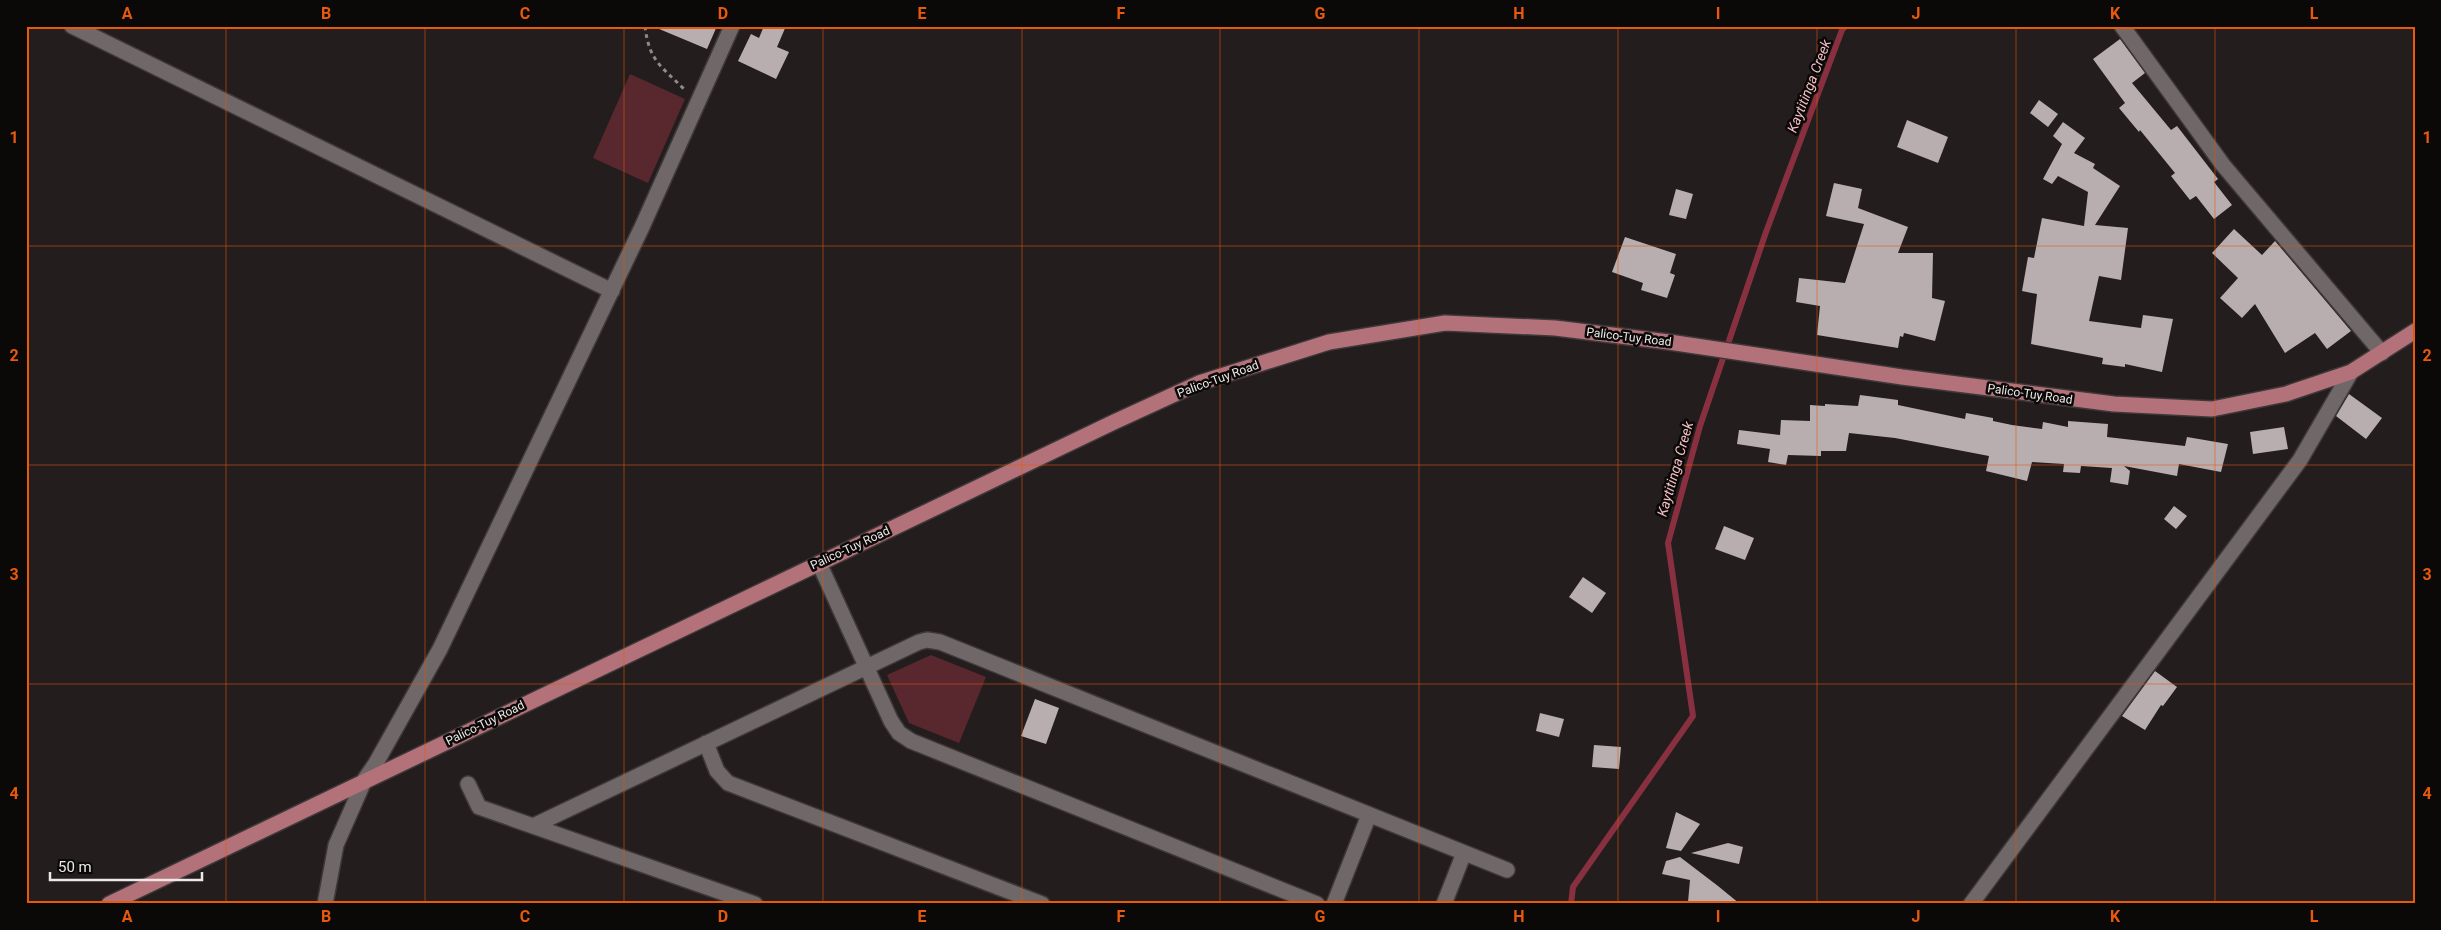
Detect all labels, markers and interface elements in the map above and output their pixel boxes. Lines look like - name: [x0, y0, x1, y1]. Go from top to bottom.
- text: A: [122, 4, 133, 23]
- text: B: [321, 4, 331, 23]
- text: C: [520, 4, 530, 23]
- text: D: [718, 4, 728, 23]
- text: E: [918, 4, 927, 23]
- text: F: [1117, 4, 1126, 23]
- text: G: [1315, 4, 1326, 23]
- text: H: [1513, 4, 1525, 23]
- text: I: [1716, 4, 1720, 23]
- text: J: [1912, 4, 1920, 23]
- text: K: [2110, 4, 2121, 23]
- text: L: [2310, 4, 2319, 23]
- water label: Kaytitinga Creek: [1784, 36, 1834, 135]
- text: 1: [9, 128, 19, 147]
- text: 1: [2422, 128, 2432, 147]
- street label: Palico-Tuy Road: [1586, 325, 1672, 349]
- text: 2: [9, 346, 19, 365]
- text: 2: [2422, 346, 2432, 365]
- street label: Palico-Tuy Road: [1175, 358, 1261, 400]
- street label: Palico-Tuy Road: [1987, 381, 2073, 407]
- water label: Kaytitinga Creek: [1654, 418, 1697, 518]
- street label: Palico-Tuy Road: [808, 524, 892, 572]
- text: 3: [9, 565, 19, 584]
- text: 3: [2422, 565, 2432, 584]
- street label: Palico-Tuy Road: [443, 698, 527, 748]
- text: 4: [9, 784, 19, 803]
- text: 4: [2422, 784, 2432, 803]
- scale bar: [50, 850, 202, 882]
- text: 50 m: [58, 858, 92, 876]
- text: A: [122, 907, 133, 926]
- text: B: [321, 907, 331, 926]
- text: C: [520, 907, 530, 926]
- text: D: [718, 907, 728, 926]
- text: E: [918, 907, 927, 926]
- text: F: [1117, 907, 1126, 926]
- text: G: [1315, 907, 1326, 926]
- text: H: [1513, 907, 1525, 926]
- text: I: [1716, 907, 1720, 926]
- text: J: [1912, 907, 1920, 926]
- text: K: [2110, 907, 2121, 926]
- text: L: [2310, 907, 2319, 926]

